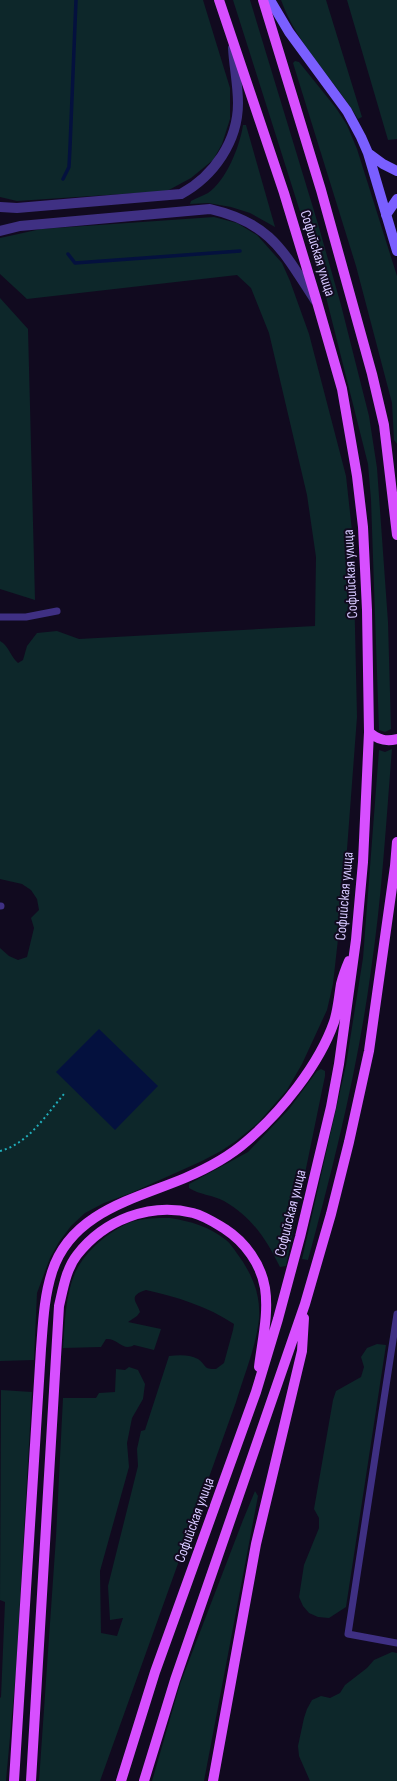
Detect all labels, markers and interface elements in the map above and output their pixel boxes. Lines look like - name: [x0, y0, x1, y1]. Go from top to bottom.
- street label: Софийская улица: [295, 208, 340, 299]
- street label: Софийская улица: [339, 529, 362, 619]
- street label: Софийская улица: [331, 851, 358, 941]
- street label: Софийская улица: [271, 1167, 311, 1259]
- street label: Софийская улица: [170, 1475, 219, 1565]

